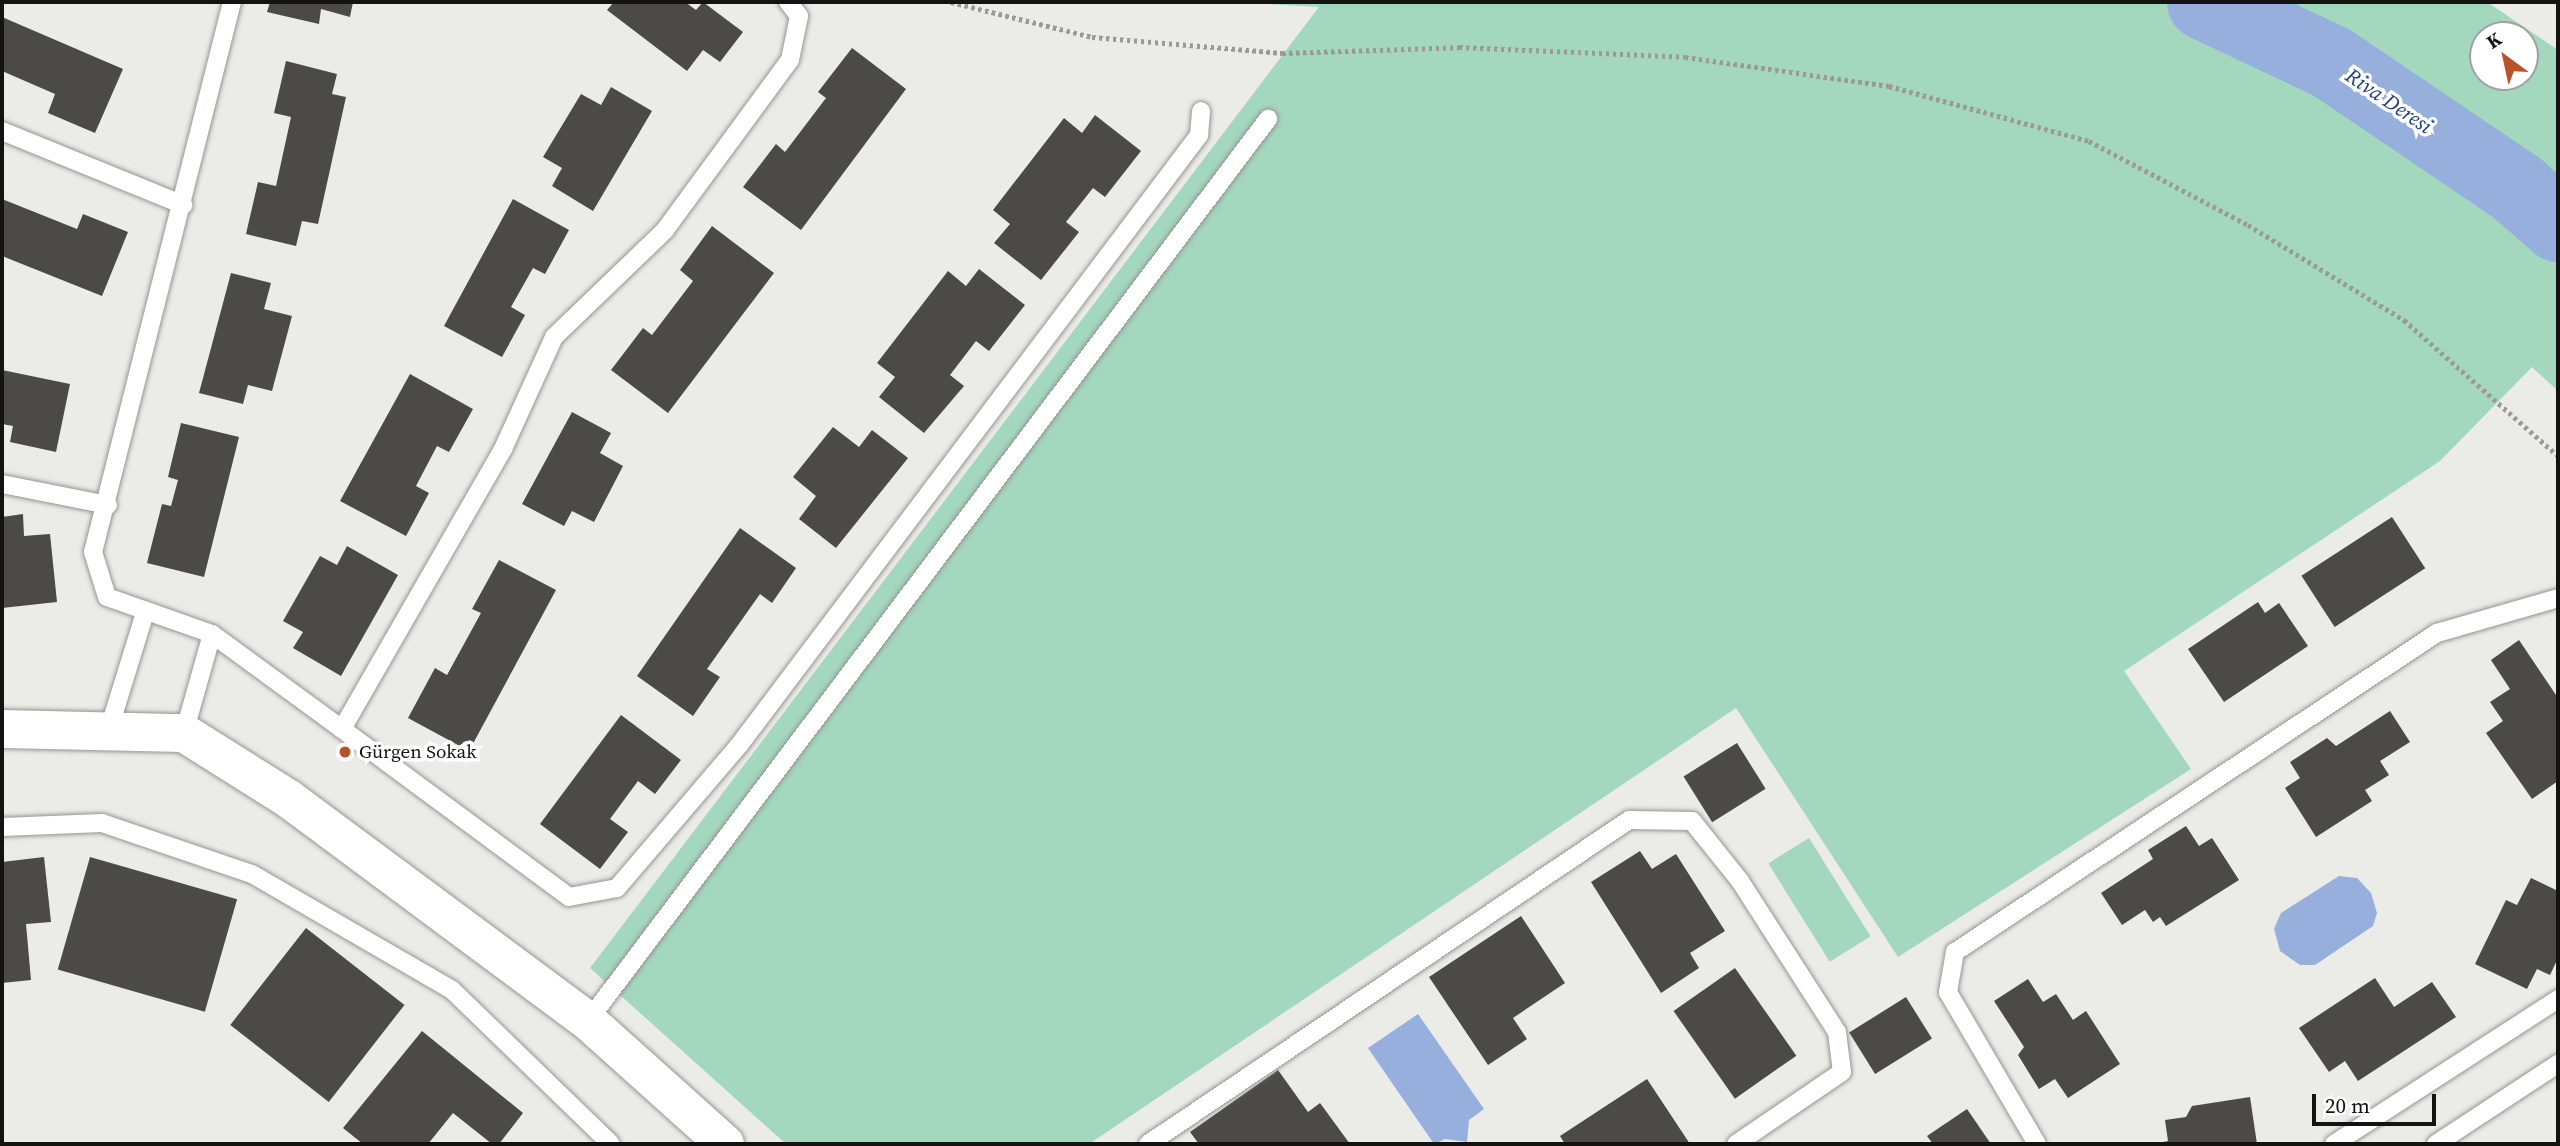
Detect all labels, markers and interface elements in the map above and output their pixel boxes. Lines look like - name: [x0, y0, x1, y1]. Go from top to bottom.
- north arrow: [2469, 21, 2539, 91]
- text: K: [2481, 26, 2506, 55]
- water label: Riva Deresi: [2341, 63, 2437, 139]
- place label: Gürgen Sokak: [359, 741, 477, 763]
- marker: Gürgen Sokak: [337, 744, 353, 760]
- scale bar: [2315, 1080, 2439, 1124]
- text: 20 m: [2325, 1091, 2370, 1120]

